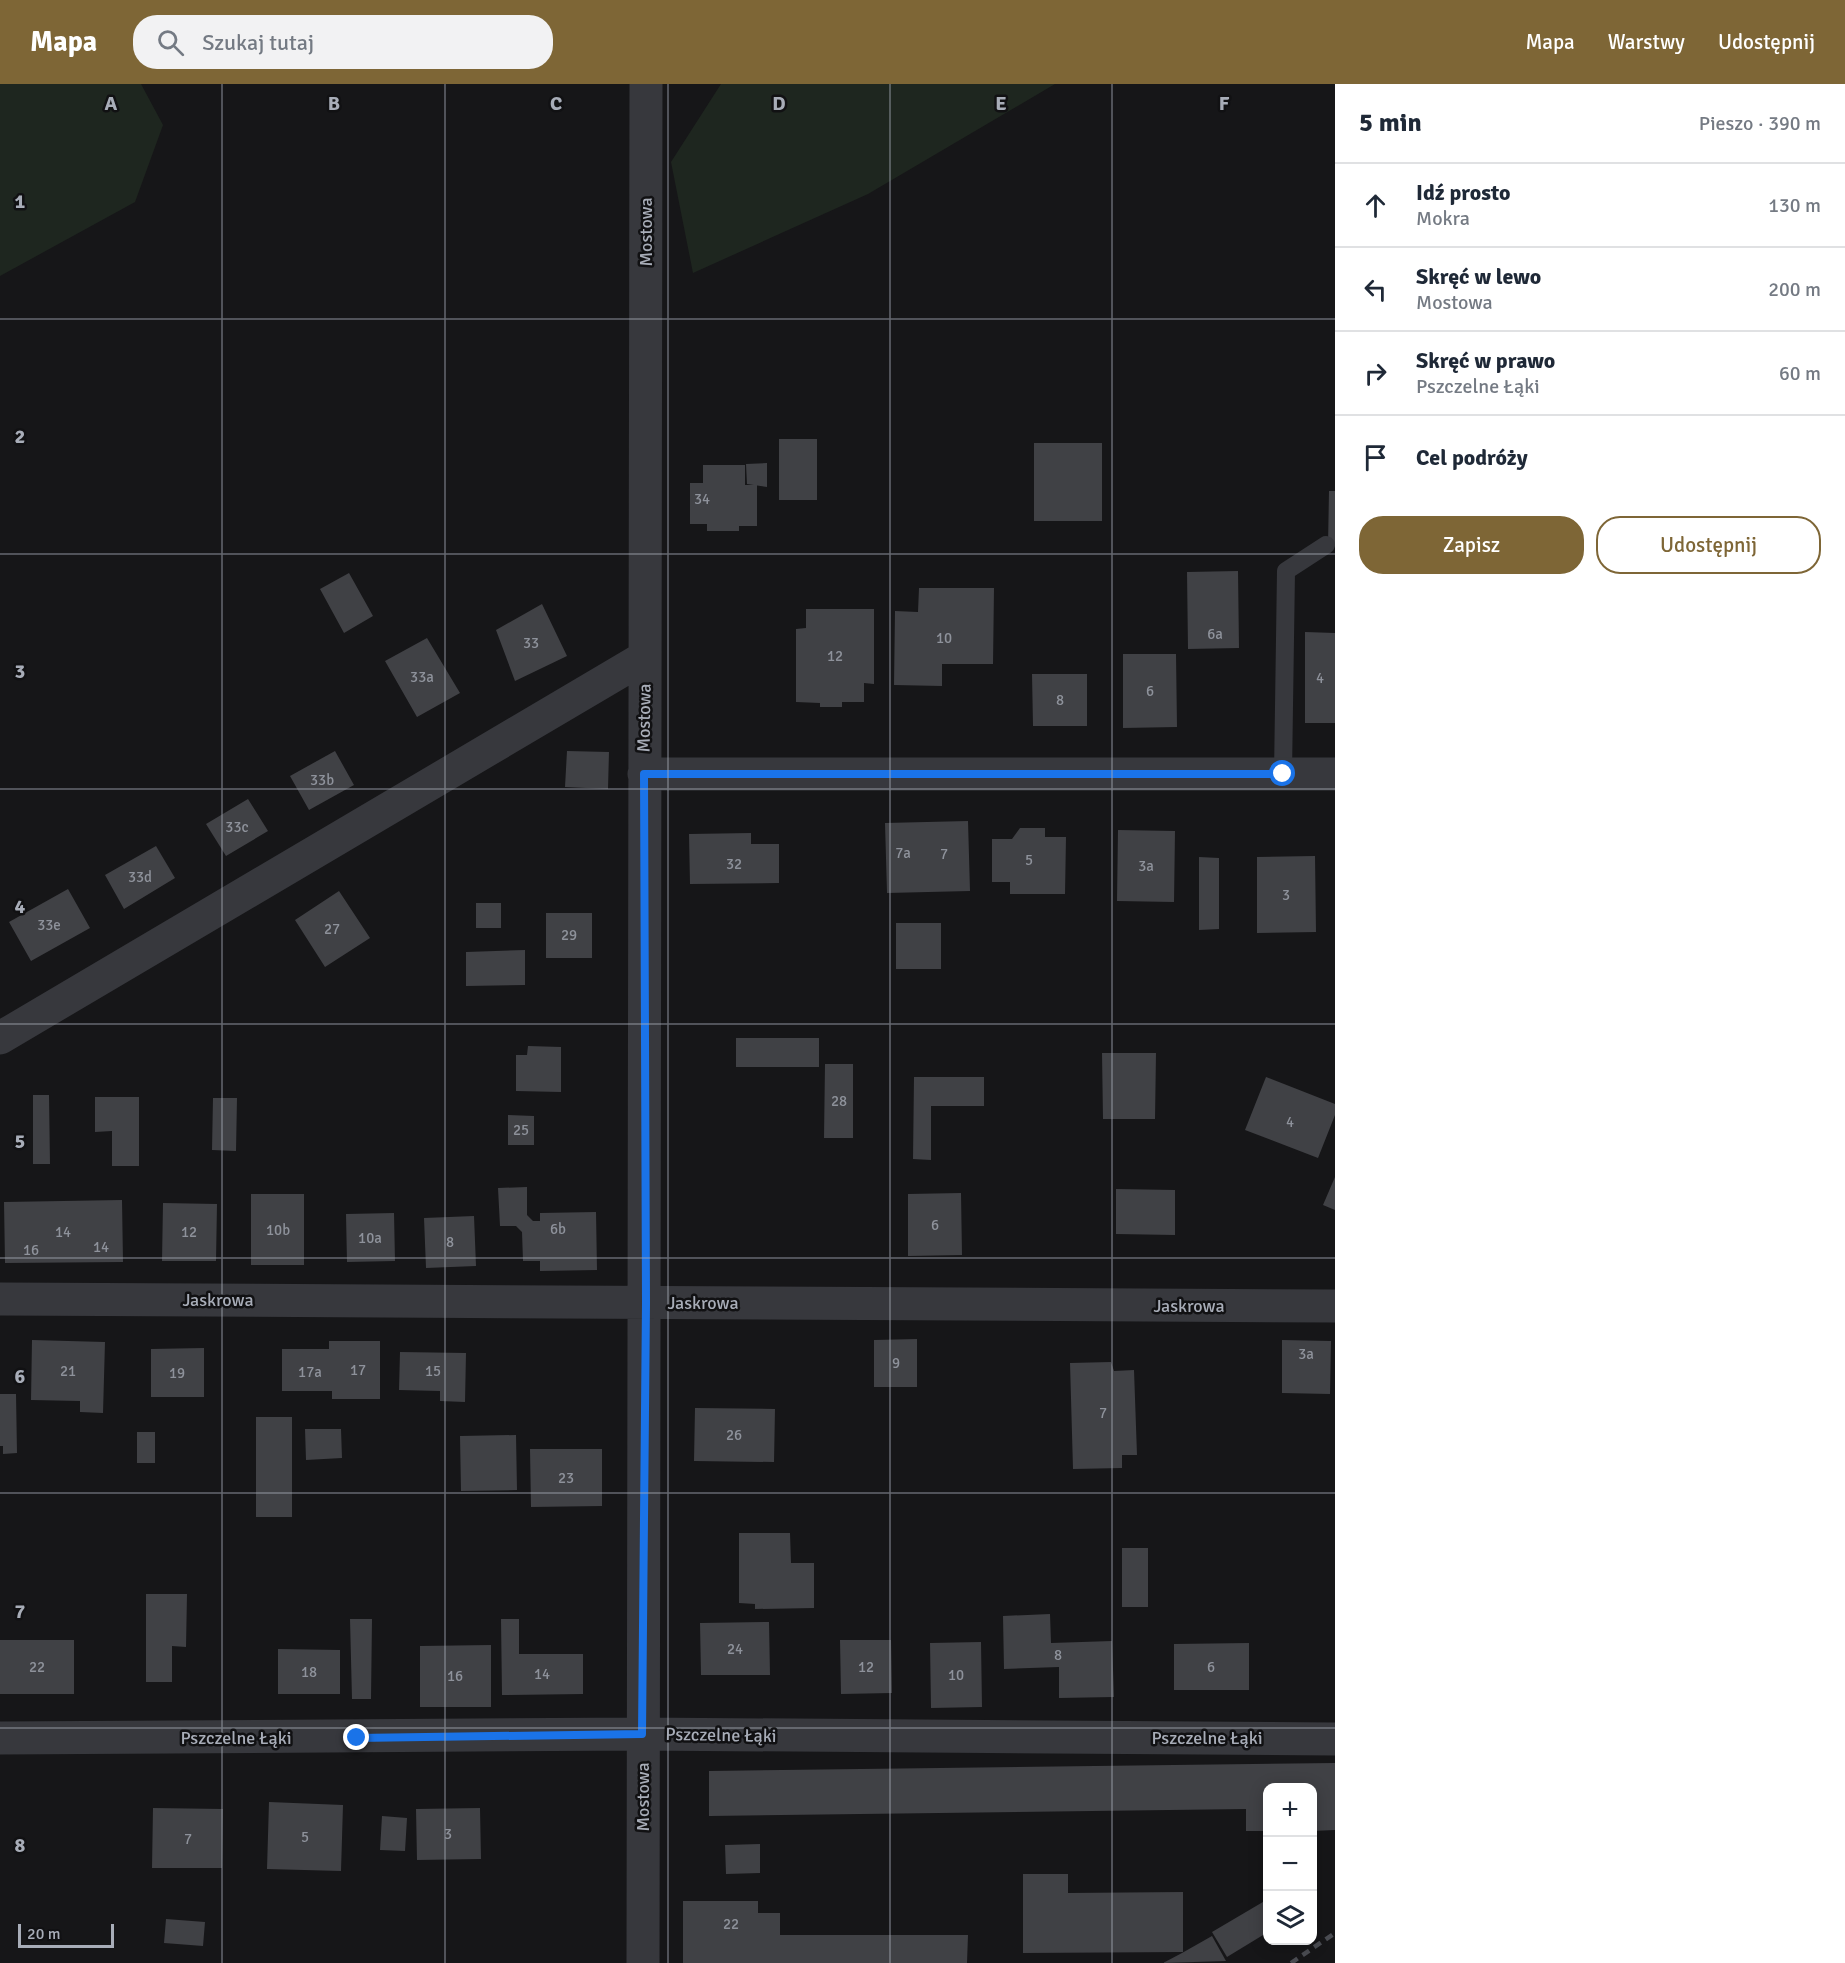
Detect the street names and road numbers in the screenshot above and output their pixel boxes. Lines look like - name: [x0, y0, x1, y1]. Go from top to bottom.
- street label: Mostowa: [635, 197, 657, 267]
- street label: Mostowa: [632, 683, 656, 753]
- street label: Jaskrowa: [182, 1289, 254, 1311]
- street label: Jaskrowa: [667, 1292, 739, 1314]
- street label: Jaskrowa: [1153, 1295, 1225, 1317]
- street label: Pszczelne Łąki: [665, 1723, 777, 1747]
- street label: Pszczelne Łąki: [180, 1727, 292, 1749]
- street label: Pszczelne Łąki: [1151, 1727, 1263, 1749]
- street label: Mostowa: [632, 1762, 654, 1832]

